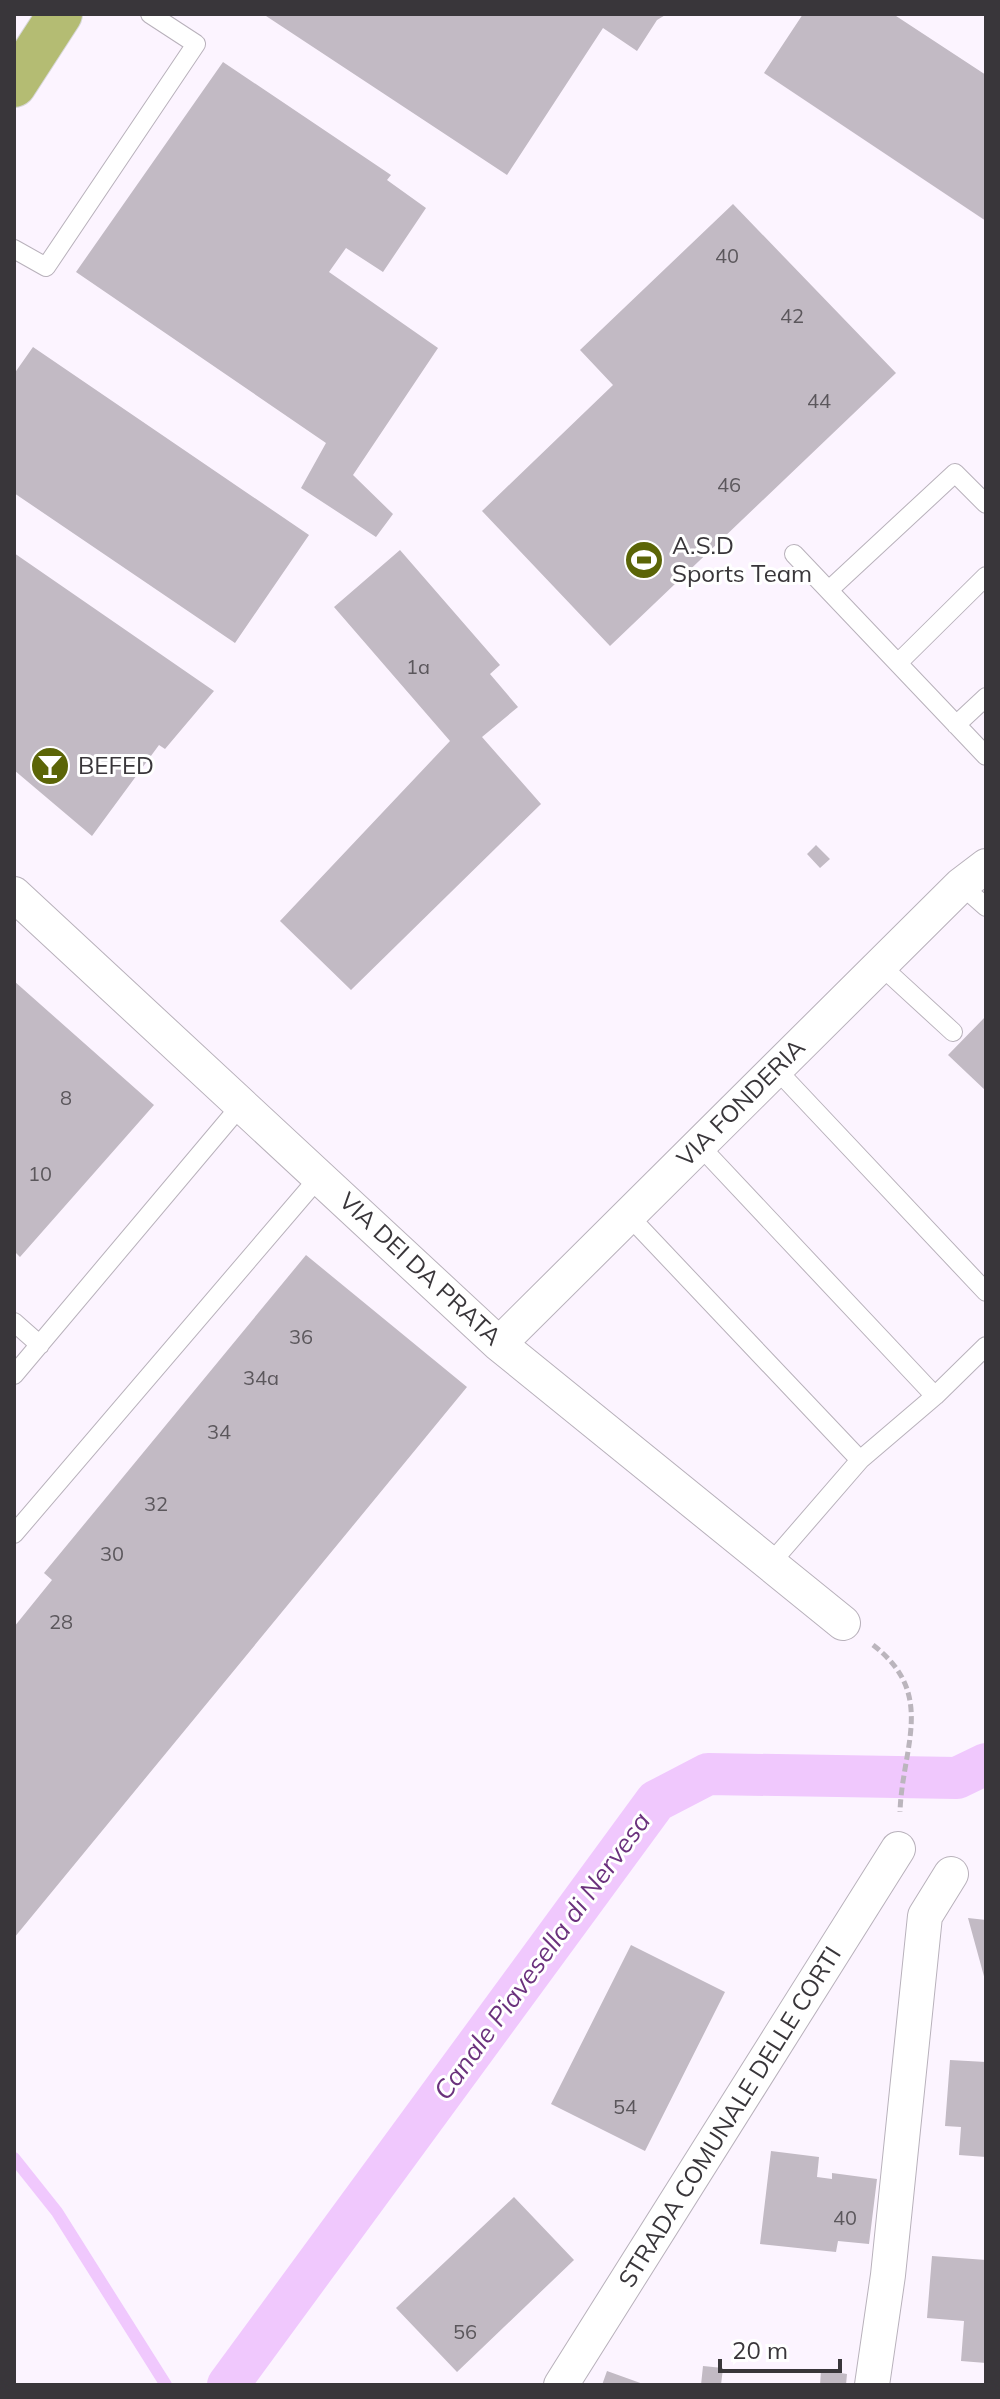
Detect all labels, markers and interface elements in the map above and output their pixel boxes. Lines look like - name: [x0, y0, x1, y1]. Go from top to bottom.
- house number: 40: [715, 243, 739, 268]
- house number: 42: [780, 303, 804, 328]
- house number: 44: [807, 388, 831, 413]
- house number: 46: [717, 472, 741, 497]
- place label: A.S.D Sports Team: [672, 530, 812, 588]
- sports icon: A.S.D Sports Team: [623, 539, 665, 581]
- house number: 1a: [406, 654, 430, 679]
- bar icon: BEFED: [29, 745, 71, 787]
- place label: BEFED: [78, 750, 154, 780]
- street label: VIA FONDERIA: [670, 1032, 811, 1173]
- house number: 8: [60, 1085, 72, 1110]
- house number: 10: [28, 1161, 52, 1186]
- street label: VIA DEI DA PRATA: [333, 1185, 508, 1351]
- house number: 36: [289, 1324, 313, 1349]
- house number: 34a: [243, 1365, 279, 1390]
- house number: 34: [207, 1419, 231, 1444]
- house number: 32: [144, 1491, 168, 1516]
- house number: 30: [100, 1541, 124, 1566]
- house number: 28: [49, 1609, 73, 1634]
- water label: Canale Piavesella di Nervesa: [426, 1805, 657, 2106]
- street label: STRADA COMUNALE DELLE CORTI: [612, 1941, 847, 2292]
- house number: 54: [613, 2094, 637, 2119]
- house number: 40: [833, 2205, 857, 2230]
- house number: 56: [453, 2319, 477, 2344]
- scale bar: [720, 2323, 840, 2373]
- text: 20 m: [732, 2335, 788, 2365]

